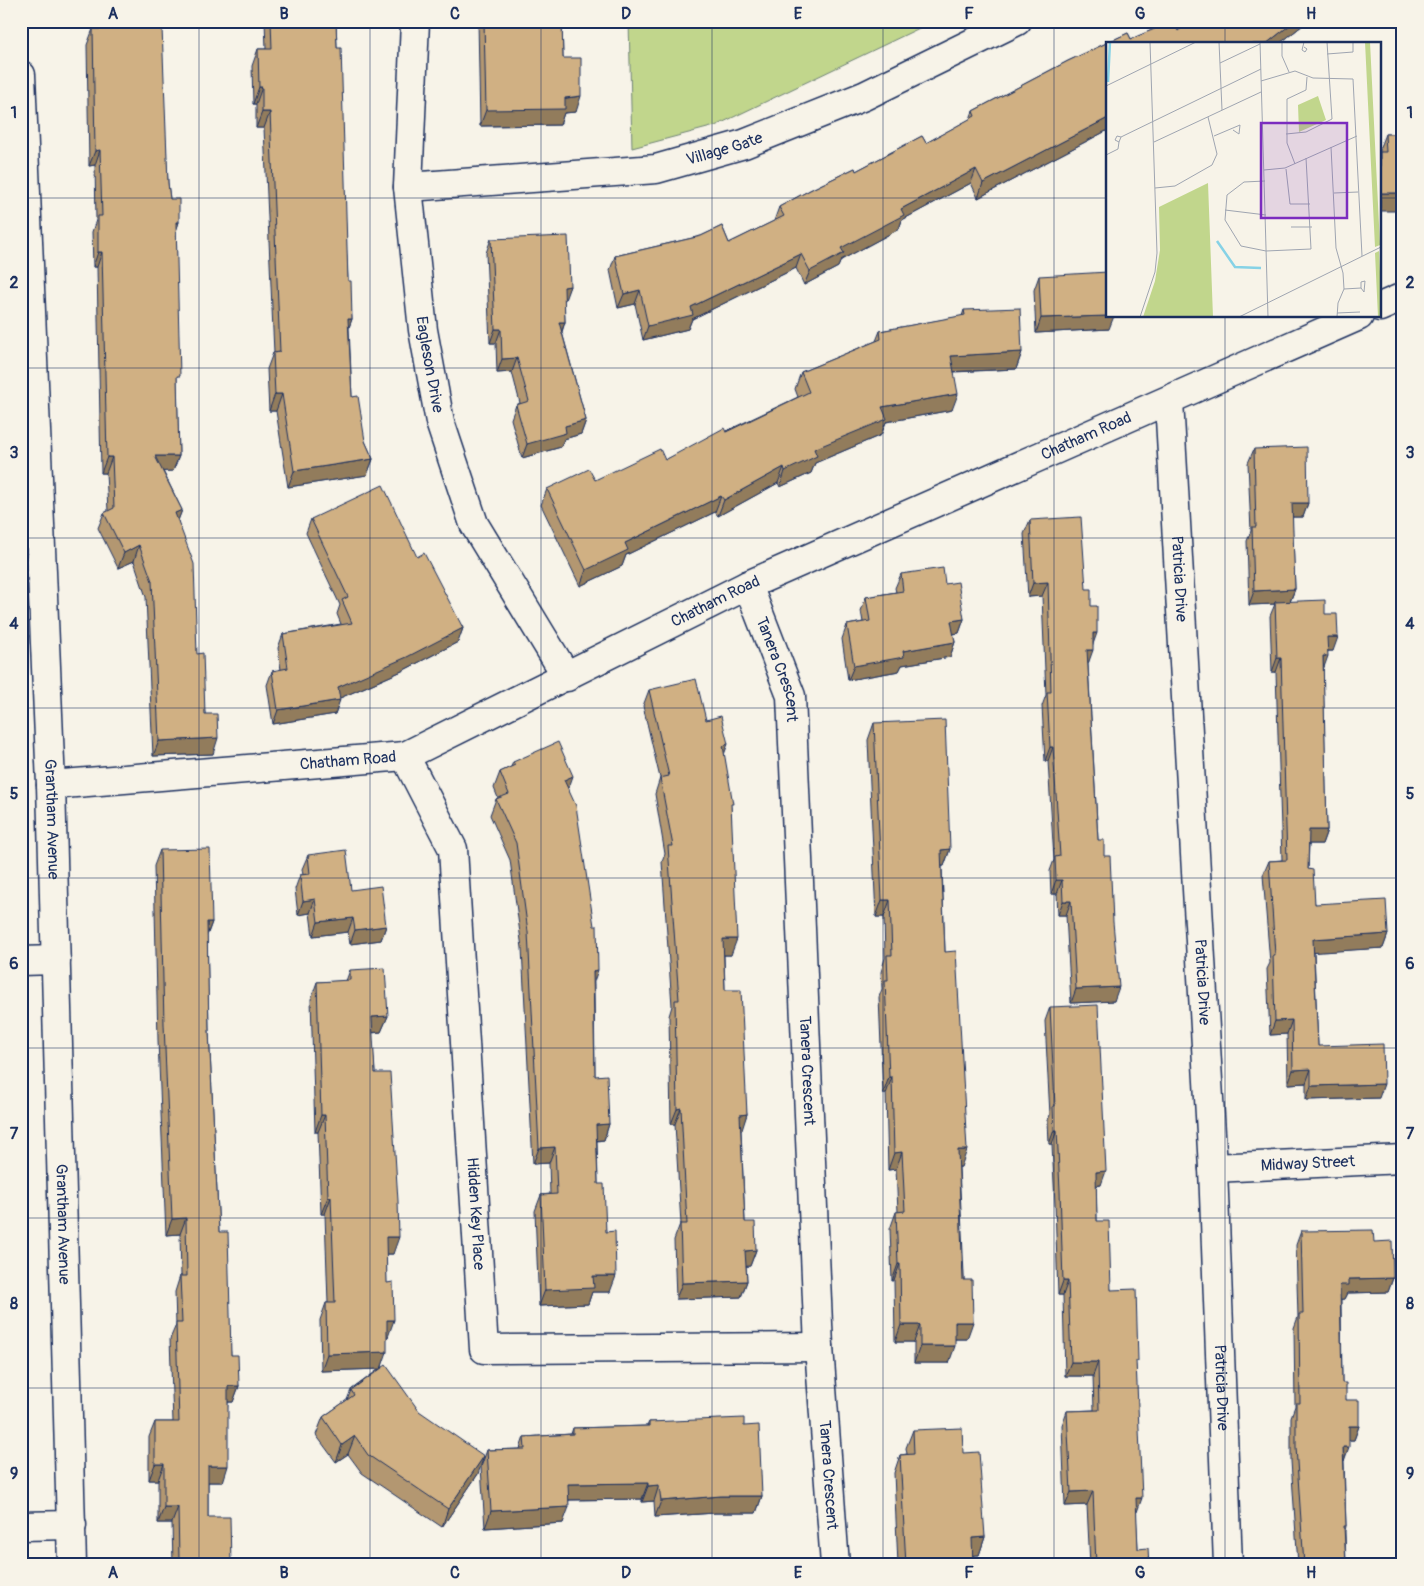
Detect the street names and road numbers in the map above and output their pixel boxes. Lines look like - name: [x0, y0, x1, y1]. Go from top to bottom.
- street label: Village Gate: [684, 128, 766, 170]
- street label: Eagleson Drive: [412, 315, 448, 415]
- street label: Chatham Road: [1038, 407, 1134, 465]
- street label: Patricia Drive: [1167, 535, 1192, 622]
- street label: Chatham Road: [668, 571, 763, 632]
- street label: Tanera Crescent: [751, 614, 802, 723]
- street label: Chatham Road: [299, 747, 397, 775]
- street label: Grantham Avenue: [40, 759, 64, 880]
- street label: Patricia Drive: [1190, 938, 1215, 1026]
- street label: Tanera Crescent: [795, 1015, 819, 1126]
- street label: Midway Street: [1260, 1151, 1356, 1176]
- street label: Hidden Key Place: [462, 1157, 489, 1271]
- street label: Grantham Avenue: [51, 1164, 74, 1285]
- street label: Patricia Drive: [1210, 1344, 1233, 1431]
- street label: Tanera Crescent: [814, 1419, 842, 1531]

